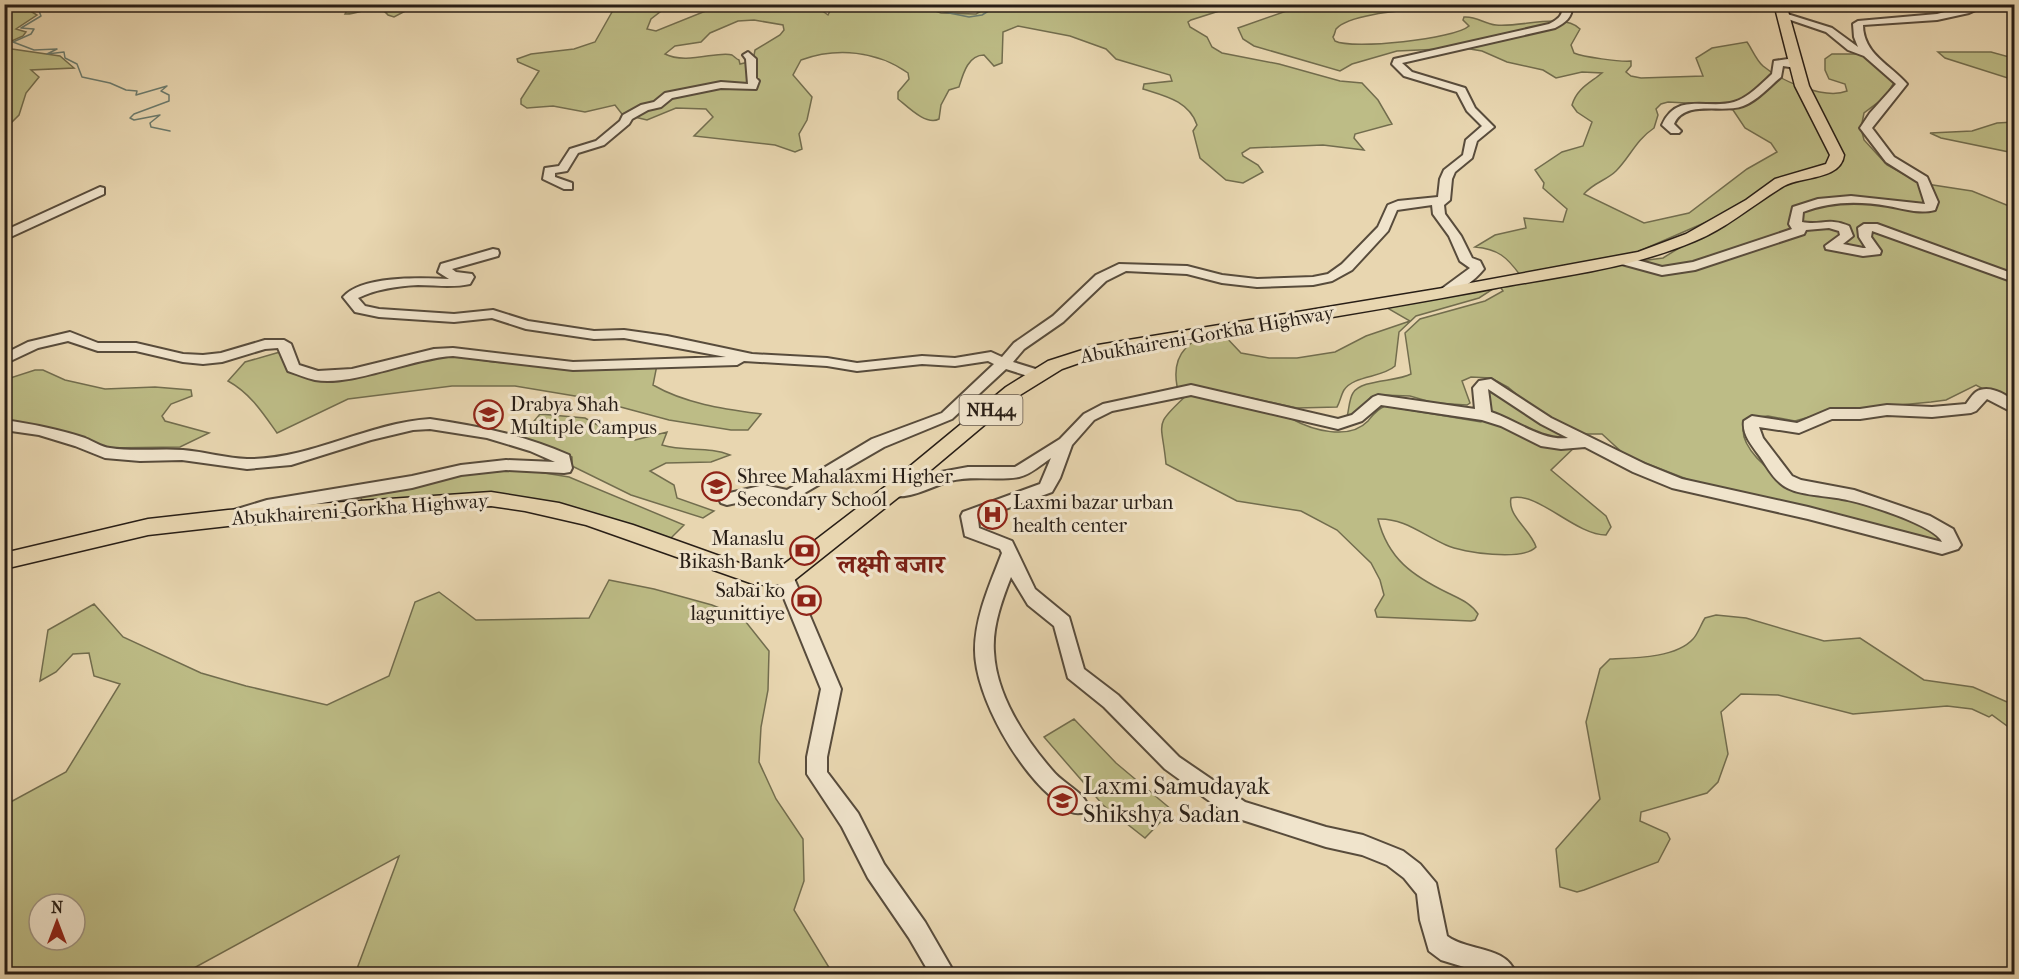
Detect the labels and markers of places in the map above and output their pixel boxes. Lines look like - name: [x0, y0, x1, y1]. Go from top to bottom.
- place label: Drabya Shah Multiple Campus: [510, 393, 657, 439]
- school or university icon: Drabya Shah Multiple Campus: [473, 399, 505, 431]
- place label: Shree Mahalaxmi Higher Secondary School: [737, 465, 953, 511]
- school or university icon: Shree Mahalaxmi Higher Secondary School: [700, 471, 732, 503]
- place label: Laxmi bazar urban health center: [1013, 491, 1174, 537]
- hospital icon: Laxmi bazar urban health center: [976, 498, 1008, 530]
- place label: Manaslu Bikash Bank: [679, 527, 785, 573]
- bank icon: Manaslu Bikash Bank: [789, 534, 821, 566]
- place label: Sabai ko lagunittiye: [690, 579, 785, 625]
- bank icon: Sabai ko lagunittiye: [790, 585, 822, 617]
- place label: Laxmi Samudayak Shikshya Sadan: [1083, 772, 1270, 828]
- school or university icon: Laxmi Samudayak Shikshya Sadan: [1046, 784, 1078, 816]

